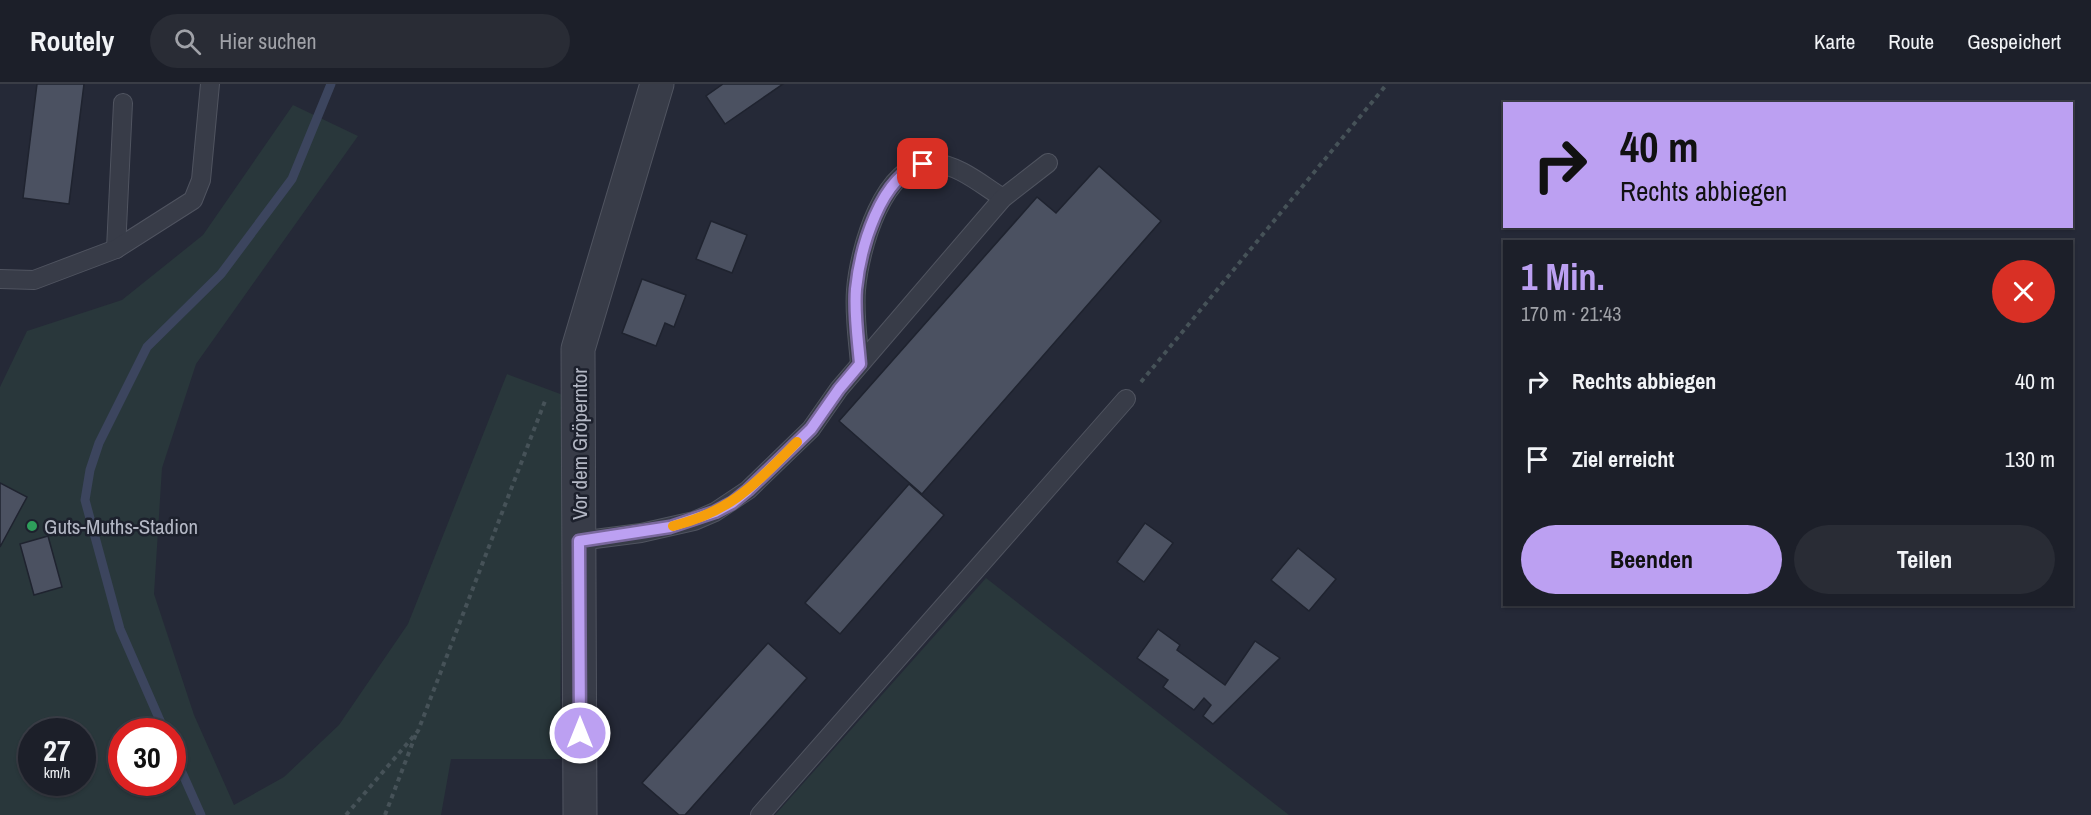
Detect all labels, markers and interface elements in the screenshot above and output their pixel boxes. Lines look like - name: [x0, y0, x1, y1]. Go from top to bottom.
- search box: [150, 14, 570, 68]
- text: Routely: [30, 22, 114, 60]
- icon: search: [171, 25, 204, 58]
- text: Hier suchen: [219, 26, 316, 56]
- text: Karte: [1814, 27, 1855, 56]
- text: Route: [1888, 27, 1934, 56]
- text: Gespeichert: [1967, 27, 2061, 56]
- text: 40 m: [1620, 119, 1699, 175]
- icon: right: [1521, 126, 1599, 204]
- pin: [897, 138, 948, 189]
- icon: arrive: [906, 147, 939, 180]
- text: Rechts abbiegen: [1620, 173, 1787, 209]
- text: 1 Min.: [1521, 253, 1605, 301]
- button: close: [1992, 260, 2055, 323]
- text: 170 m · 21:43: [1521, 300, 1621, 327]
- icon: right: [1521, 365, 1554, 398]
- text: Rechts abbiegen: [1572, 366, 1716, 396]
- text: 40 m: [2015, 366, 2055, 396]
- street label: Vor dem Gröperntor: [565, 368, 594, 520]
- icon: arrive: [1521, 443, 1554, 476]
- text: Ziel erreicht: [1572, 444, 1674, 474]
- text: 130 m: [2005, 444, 2055, 474]
- place label: Guts-Muths-Stadion: [44, 512, 198, 541]
- marker: Guts-Muths-Stadion: [25, 519, 39, 533]
- button: Beenden: [1521, 525, 1782, 594]
- button: Teilen: [1794, 525, 2055, 594]
- position arrow: [548, 701, 612, 765]
- speed limit sign: 30: [108, 718, 186, 796]
- text: 27: [43, 730, 71, 770]
- text: km/h: [44, 762, 70, 783]

